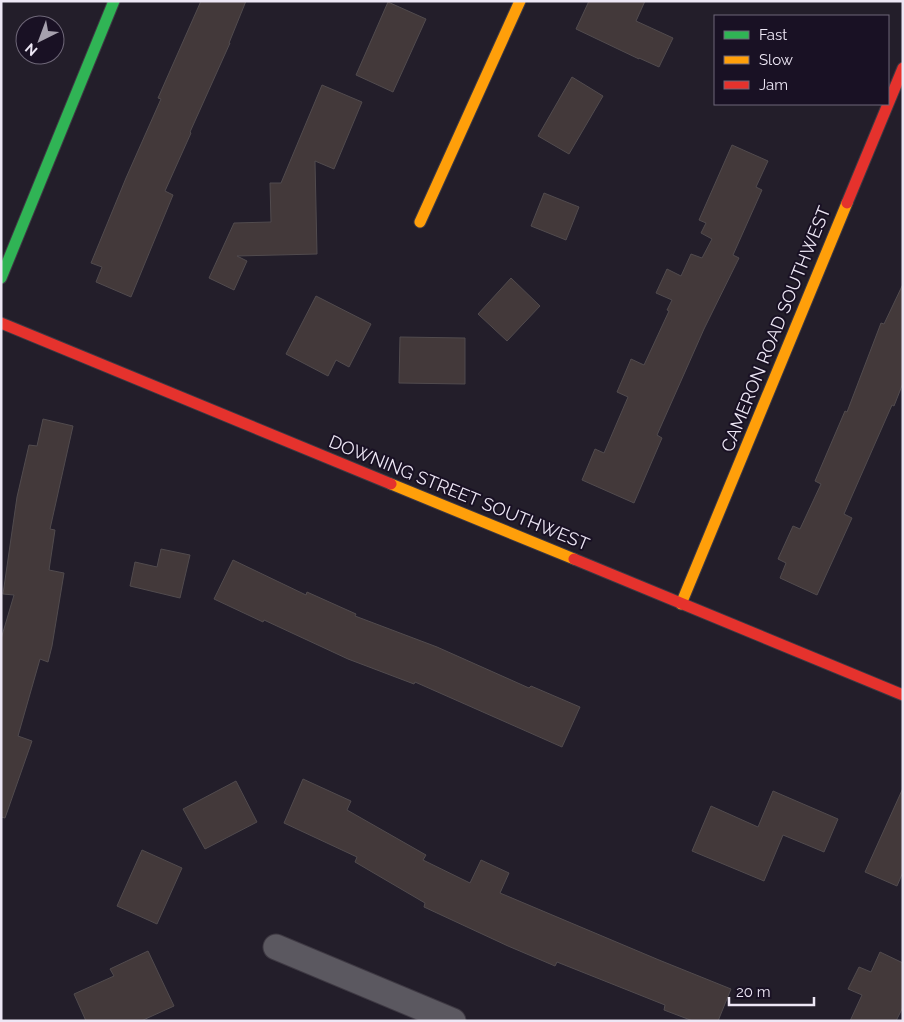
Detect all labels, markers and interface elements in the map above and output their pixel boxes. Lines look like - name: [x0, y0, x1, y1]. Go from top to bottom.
- north arrow: [15, 15, 65, 65]
- legend: [714, 15, 889, 105]
- text: Fast: [759, 26, 787, 44]
- text: N: [22, 40, 41, 59]
- text: Slow: [759, 51, 793, 69]
- text: Jam: [759, 76, 788, 94]
- street label: CAMERON ROAD SOUTHWEST: [717, 203, 835, 455]
- street label: DOWNING STREET SOUTHWEST: [326, 431, 592, 555]
- scale bar: [729, 974, 814, 1006]
- text: 20 m: [736, 983, 771, 1001]

